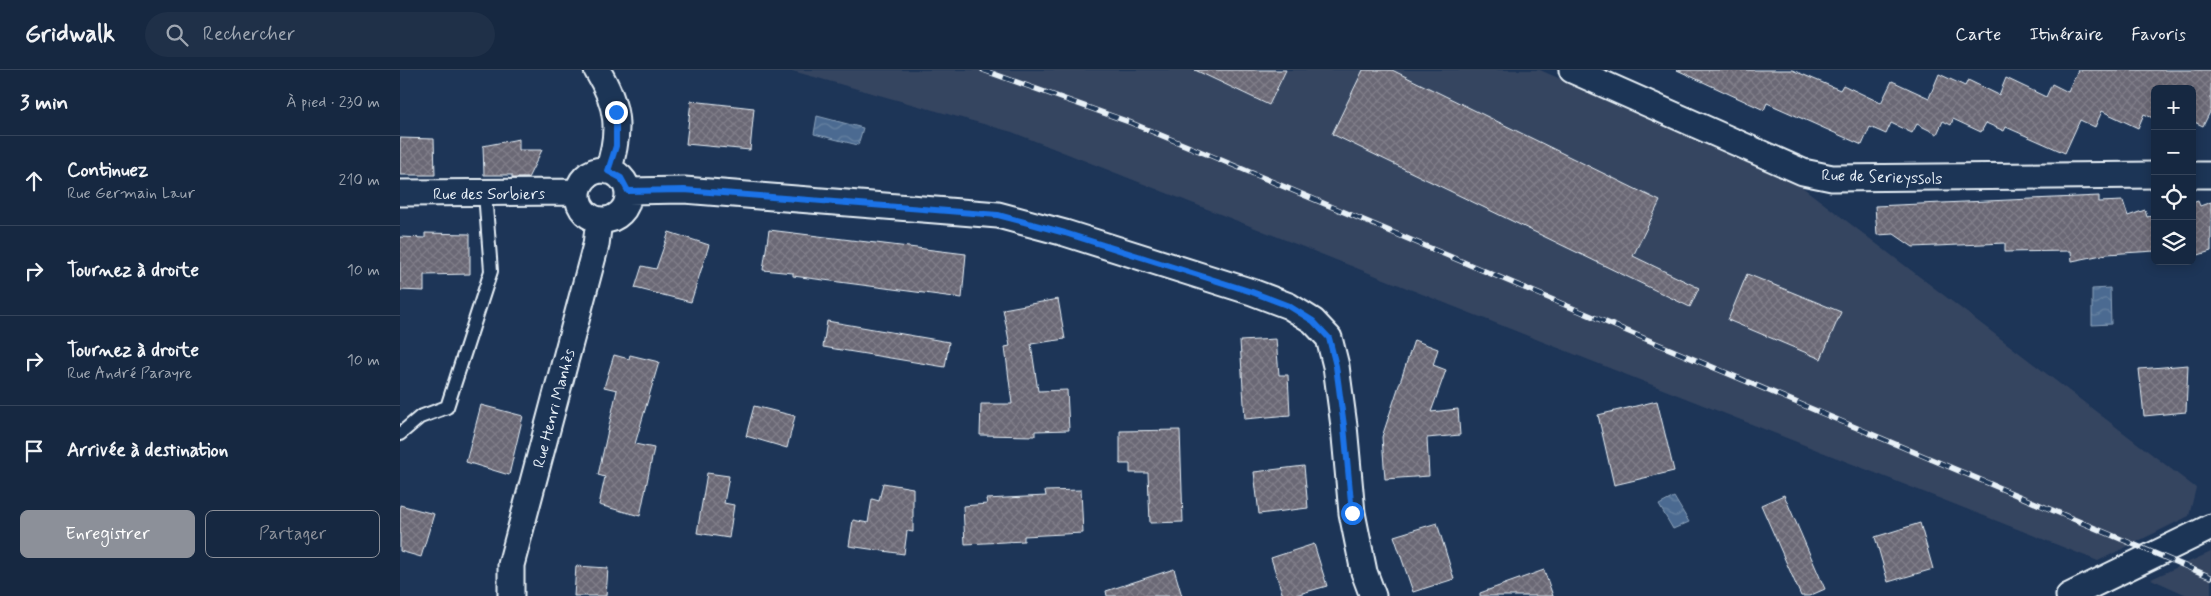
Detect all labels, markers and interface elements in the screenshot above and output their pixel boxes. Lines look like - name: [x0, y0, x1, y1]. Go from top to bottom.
- search box: [145, 12, 495, 57]
- text: Gridwalk: [25, 19, 115, 50]
- icon: search: [163, 21, 191, 49]
- text: Rechercher: [203, 22, 295, 47]
- text: Carte: [1955, 23, 2001, 47]
- text: Itinéraire: [2029, 23, 2103, 47]
- text: Favoris: [2131, 23, 2186, 47]
- map controls: [2151, 85, 2196, 265]
- button: +: [2151, 85, 2196, 130]
- text: 3 min: [20, 89, 68, 117]
- text: À pied · 230 m: [286, 92, 380, 113]
- route end: [605, 101, 628, 124]
- button: −: [2151, 130, 2196, 175]
- text: Continuez: [67, 158, 148, 183]
- street label: Rue de Serieyssols: [1821, 165, 1943, 190]
- icon: ahead: [20, 167, 48, 195]
- text: 210 m: [339, 170, 380, 191]
- button: locate: [2151, 175, 2196, 220]
- text: Rue Germain Laur: [67, 183, 195, 204]
- street label: Rue des Sorbiers: [433, 184, 545, 205]
- button: layers: [2151, 220, 2196, 265]
- icon: right: [20, 257, 48, 285]
- text: Tournez à droite: [67, 258, 199, 283]
- text: 10 m: [347, 260, 380, 281]
- text: Tournez à droite: [67, 338, 199, 363]
- icon: right: [20, 347, 48, 375]
- street label: Rue Henri Manhès: [528, 347, 580, 470]
- text: 10 m: [347, 350, 380, 371]
- text: Rue André Parayre: [67, 363, 192, 384]
- icon: arrive: [20, 437, 48, 465]
- text: Arrivée à destination: [67, 438, 228, 463]
- route start: [1341, 502, 1364, 525]
- button: Enregistrer: [20, 510, 195, 558]
- button: Partager: [205, 510, 380, 558]

